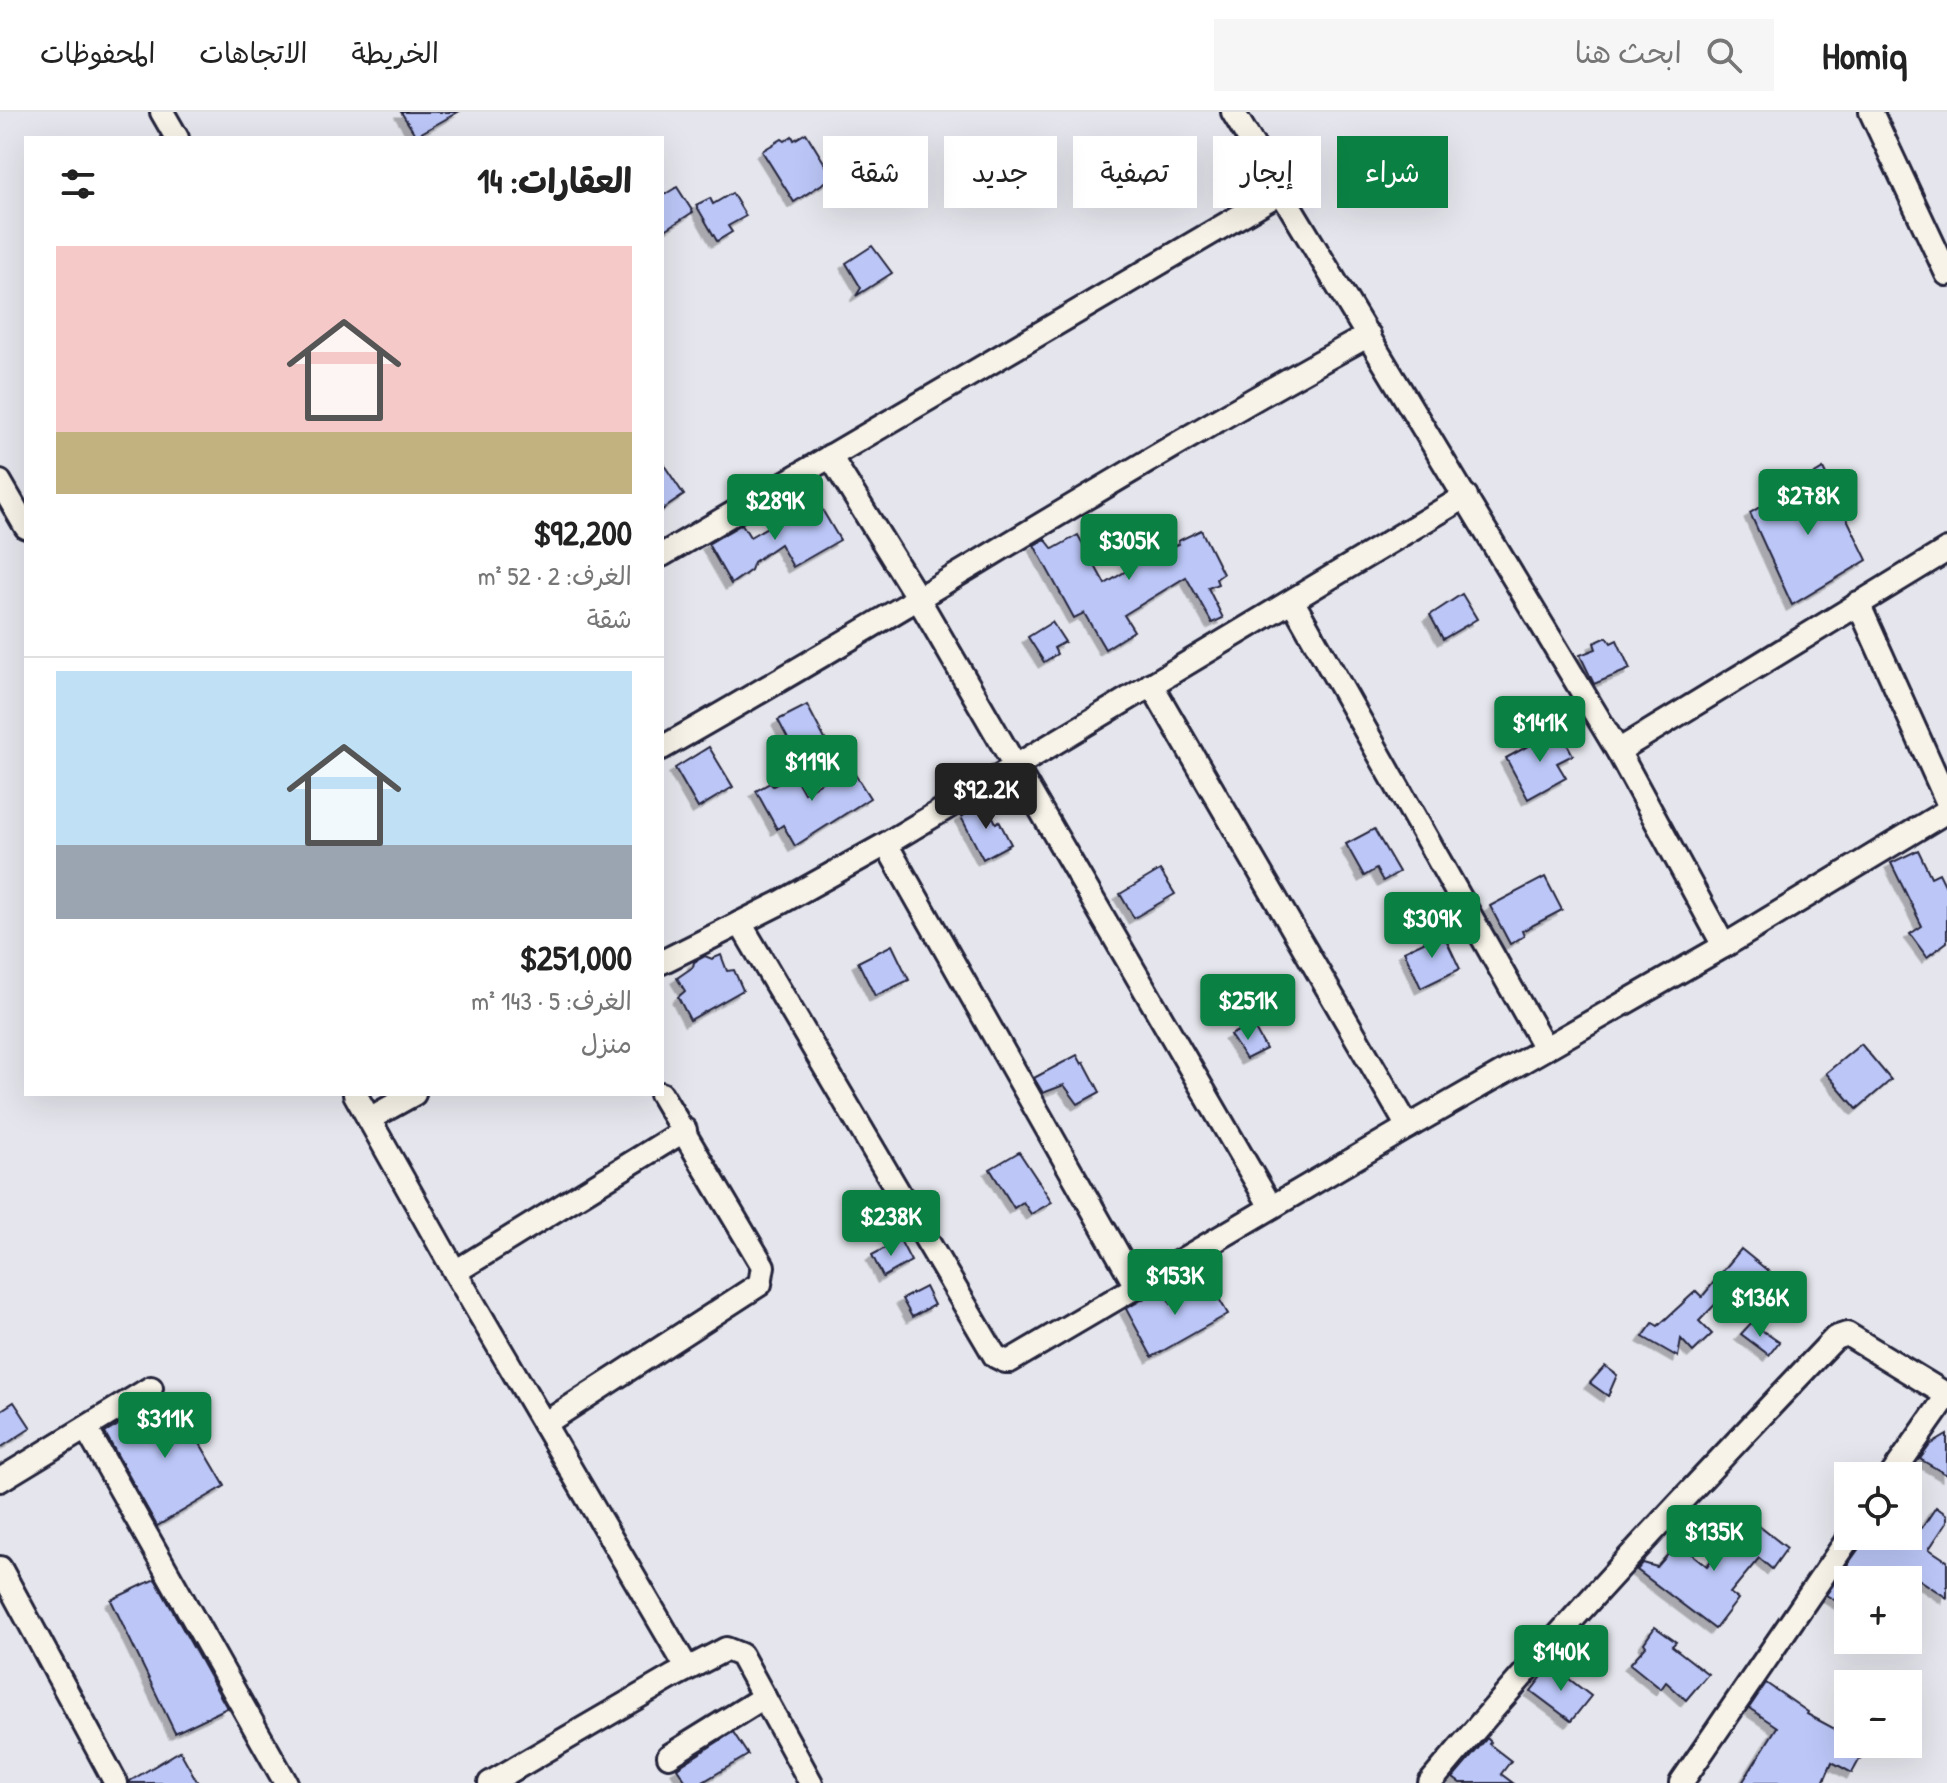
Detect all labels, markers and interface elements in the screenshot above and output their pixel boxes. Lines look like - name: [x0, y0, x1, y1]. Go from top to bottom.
- search box: [1214, 19, 1774, 91]
- text: Homiq: [1822, 29, 1907, 81]
- text: ابحث هنا: [1575, 32, 1682, 72]
- icon: search: [1702, 33, 1746, 77]
- text: المحفوظات: [40, 34, 155, 72]
- text: الاتجاهات: [199, 34, 307, 72]
- text: الخريطة: [351, 34, 439, 72]
- chip: شقة: [823, 136, 928, 208]
- chip: جديد: [944, 136, 1057, 208]
- chip: تصفية: [1073, 136, 1197, 208]
- chip: إيجار: [1213, 136, 1321, 208]
- chip: شراء: [1337, 136, 1448, 208]
- text: العقارات: 14: [477, 158, 632, 204]
- icon: filters: [56, 162, 100, 206]
- icon: home: [272, 298, 416, 442]
- pin: $278K: [1752, 469, 1864, 537]
- pin: $289K: [719, 474, 831, 542]
- text: $278K: [1776, 477, 1840, 512]
- text: $289K: [745, 482, 805, 517]
- text: $92,200: [533, 510, 632, 556]
- pin: $305K: [1073, 514, 1185, 582]
- text: $305K: [1098, 522, 1160, 557]
- text: الغرف: 2 · 52 m²: [478, 558, 632, 593]
- text: شقة: [587, 601, 632, 636]
- pin: $141K: [1484, 696, 1596, 764]
- text: $141K: [1512, 704, 1568, 739]
- icon: home: [272, 723, 416, 867]
- pin: $119K: [756, 735, 868, 803]
- text: $119K: [784, 743, 840, 778]
- pin: $92.2K: [921, 763, 1051, 831]
- text: $92.2K: [953, 771, 1019, 806]
- pin: $309K: [1376, 892, 1488, 960]
- text: $309K: [1402, 900, 1462, 935]
- text: $251,000: [520, 935, 632, 981]
- pin: $251K: [1192, 974, 1304, 1042]
- text: $251K: [1218, 982, 1278, 1017]
- text: الغرف: 5 · 143 m²: [471, 983, 632, 1018]
- text: منزل: [581, 1026, 632, 1061]
- pin: $238K: [835, 1190, 947, 1258]
- text: $238K: [860, 1198, 922, 1233]
- pin: $153K: [1119, 1249, 1231, 1317]
- text: $153K: [1146, 1257, 1204, 1292]
- pin: $136K: [1704, 1271, 1816, 1339]
- text: $136K: [1731, 1279, 1789, 1314]
- pin: $311K: [109, 1392, 221, 1460]
- text: $311K: [136, 1400, 194, 1435]
- map controls: [1834, 1462, 1922, 1758]
- button: locate: [1834, 1462, 1922, 1550]
- pin: $135K: [1658, 1505, 1770, 1573]
- text: $135K: [1685, 1513, 1743, 1548]
- button: +: [1834, 1566, 1922, 1654]
- pin: $140K: [1505, 1625, 1617, 1693]
- text: $140K: [1532, 1633, 1590, 1668]
- button: −: [1834, 1670, 1922, 1758]

